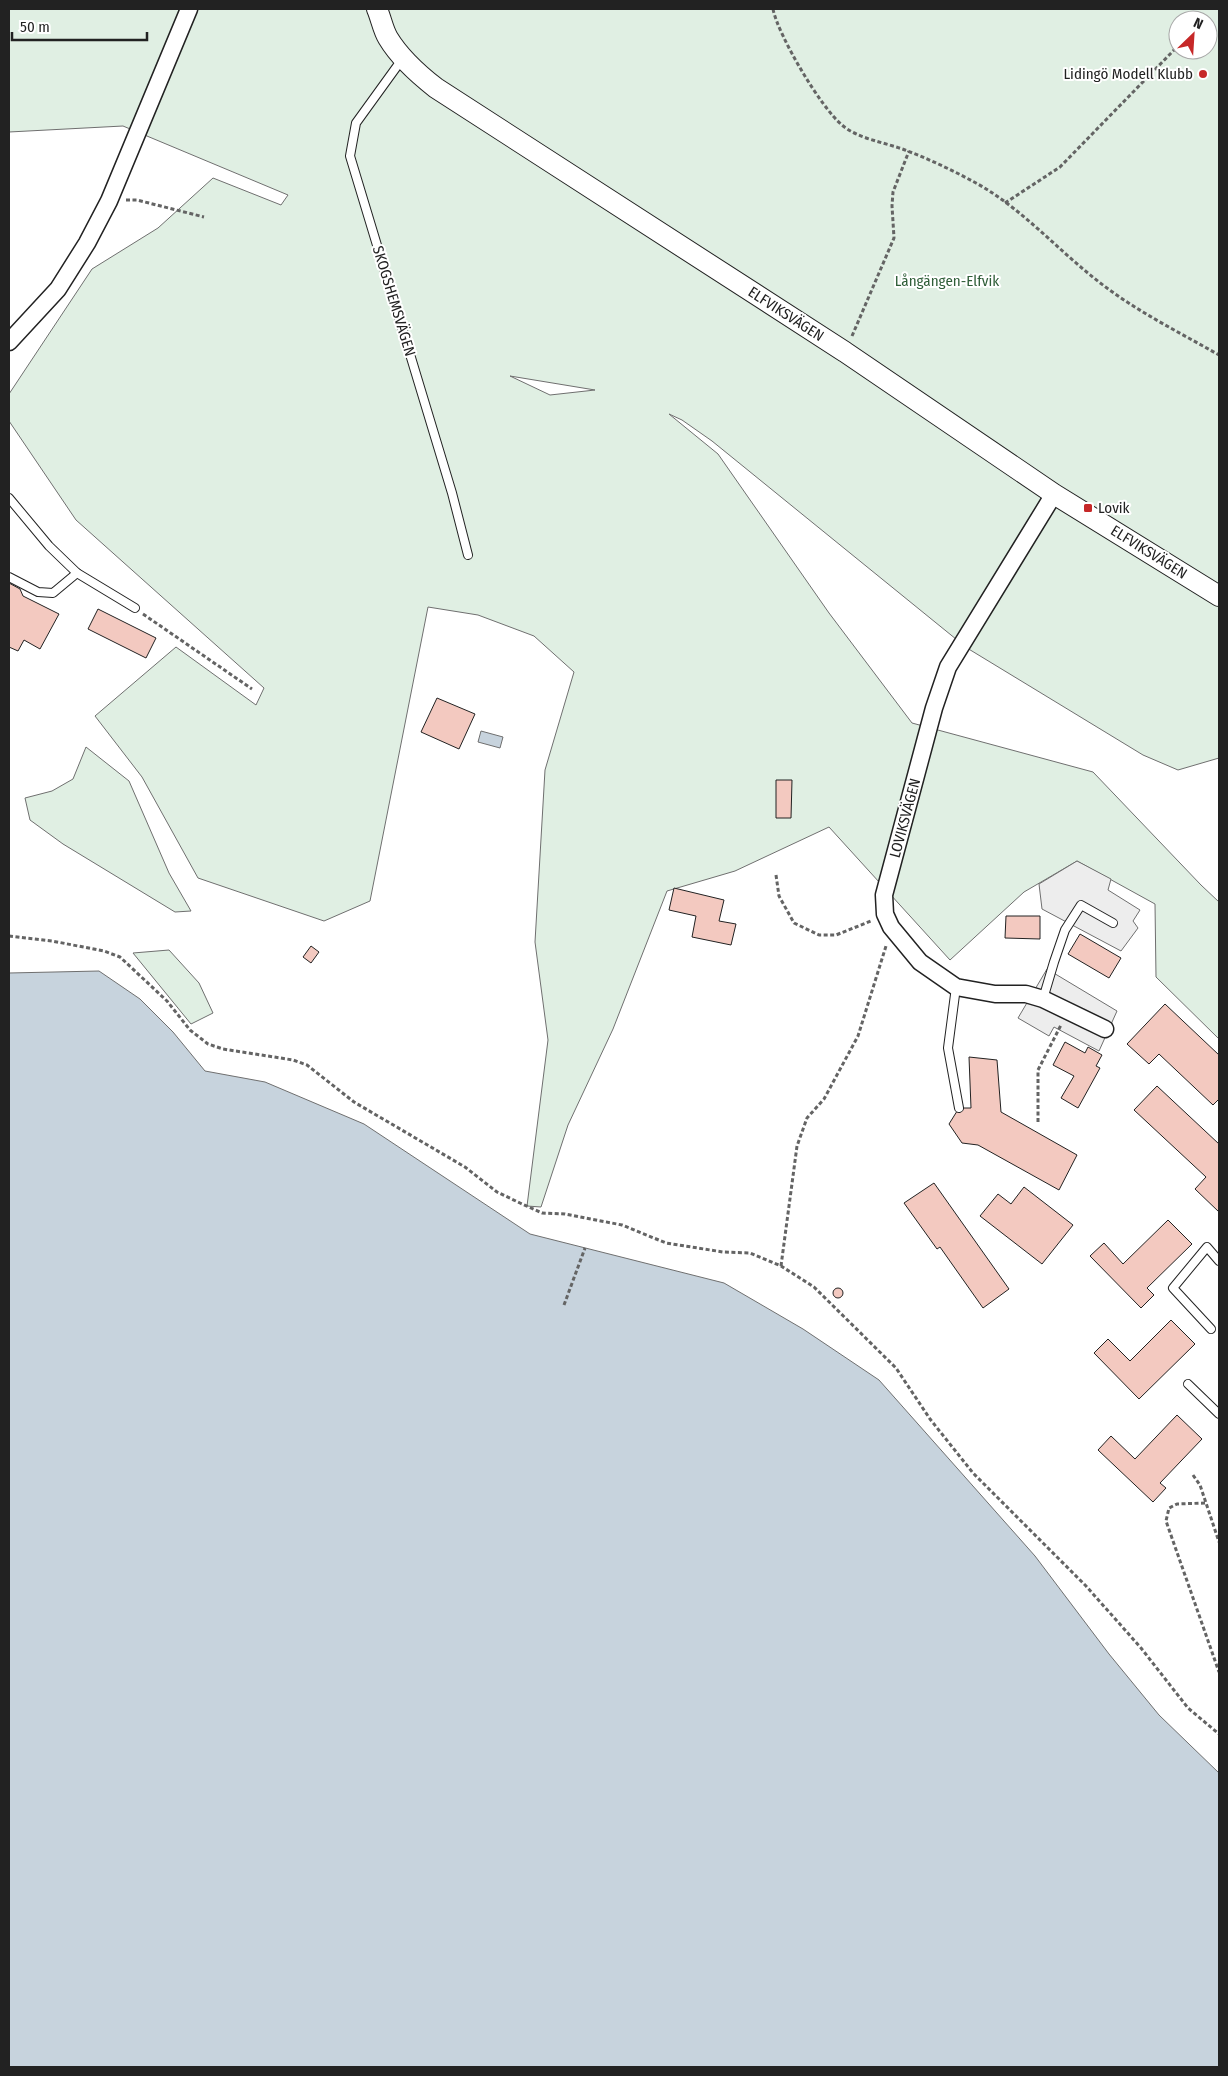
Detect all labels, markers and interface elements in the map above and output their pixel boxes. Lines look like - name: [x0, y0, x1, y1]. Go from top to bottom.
- scale bar: [12, 10, 148, 42]
- north arrow: [1168, 10, 1218, 60]
- text: N: [1191, 14, 1206, 33]
- text: 50 m: [20, 18, 50, 36]
- place label: Lidingö Modell Klubb: [1063, 65, 1193, 83]
- marker: Lidingö Modell Klubb: [1197, 68, 1209, 80]
- street label: SKOGSHEMSVÄGEN: [369, 244, 419, 358]
- park label: Långängen-Elfvik: [895, 272, 999, 290]
- street label: ELFVIKSVÄGEN: [745, 283, 827, 345]
- place label: Lovik: [1098, 499, 1130, 517]
- marker: Lovik: [1082, 502, 1094, 514]
- street label: ELFVIKSVÄGEN: [1107, 521, 1191, 583]
- street label: LOVIKSVÄGEN: [886, 776, 924, 860]

